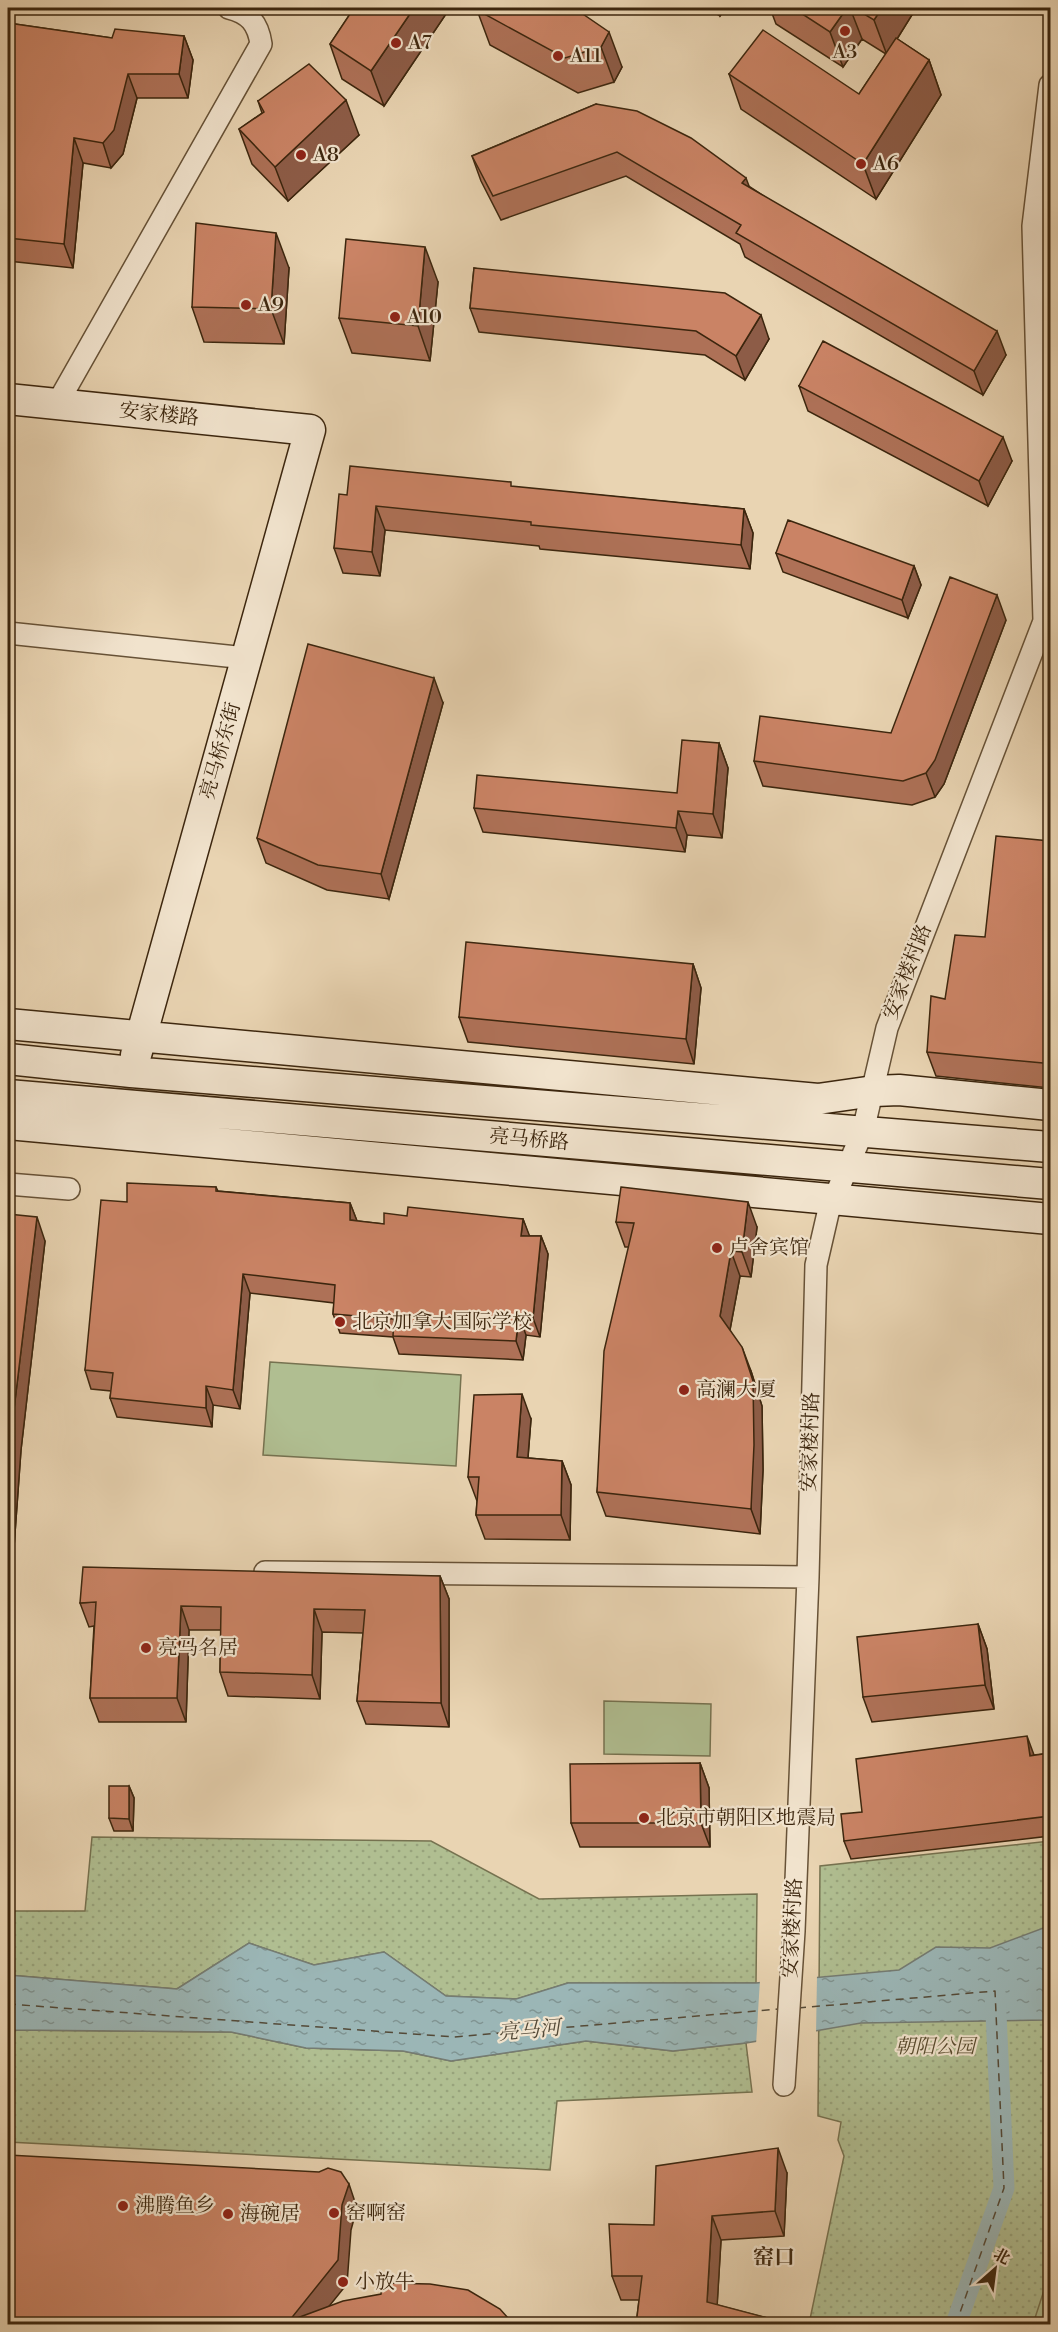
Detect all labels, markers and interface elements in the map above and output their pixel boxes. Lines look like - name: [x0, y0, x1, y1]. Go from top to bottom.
- marker: A3: [838, 24, 852, 38]
- place label: A7: [407, 31, 432, 56]
- marker: A7: [389, 36, 403, 50]
- place label: A3: [832, 40, 857, 65]
- place label: A11: [569, 44, 602, 69]
- marker: A11: [551, 49, 565, 63]
- place label: A8: [312, 143, 339, 168]
- marker: A8: [294, 148, 308, 162]
- place label: A6: [872, 152, 899, 177]
- marker: A6: [854, 157, 868, 171]
- place label: A9: [257, 293, 284, 318]
- marker: A9: [239, 298, 253, 312]
- place label: A10: [406, 305, 442, 330]
- marker: A10: [388, 310, 402, 324]
- street label: 安家楼路: [118, 398, 200, 432]
- street label: 亮马桥东街: [195, 699, 247, 803]
- street label: 安家楼村路: [878, 921, 938, 1023]
- street label: 亮马桥路: [488, 1124, 570, 1156]
- place label: 卢舍宾馆: [729, 1236, 809, 1261]
- marker: 卢舍宾馆: [710, 1241, 724, 1255]
- place label: 北京加拿大国际学校: [352, 1310, 532, 1335]
- marker: 北京加拿大国际学校: [333, 1315, 347, 1329]
- place label: 高澜大厦: [696, 1378, 776, 1403]
- marker: 高澜大厦: [677, 1383, 691, 1397]
- street label: 安家楼村路: [797, 1392, 825, 1492]
- place label: 亮马名居: [158, 1636, 238, 1661]
- marker: 亮马名居: [139, 1641, 153, 1655]
- place label: 北京市朝阳区地震局: [656, 1806, 836, 1831]
- marker: 北京市朝阳区地震局: [637, 1811, 651, 1825]
- street label: 安家楼村路: [778, 1877, 808, 1979]
- water label: 亮马河: [496, 2015, 565, 2047]
- park label: 朝阳公园: [895, 2035, 978, 2060]
- place label: 沸腾鱼乡: [135, 2194, 215, 2219]
- marker: 沸腾鱼乡: [116, 2199, 130, 2213]
- place label: 窑啊窑: [346, 2201, 406, 2226]
- place label: 海碗居: [240, 2202, 300, 2227]
- marker: 窑啊窑: [327, 2206, 341, 2220]
- marker: 海碗居: [221, 2207, 235, 2221]
- north arrow: [965, 2239, 1025, 2299]
- text: 北: [990, 2244, 1013, 2269]
- district label: 窑口: [753, 2245, 795, 2271]
- place label: 小放牛: [355, 2270, 415, 2295]
- marker: 小放牛: [336, 2275, 350, 2289]

